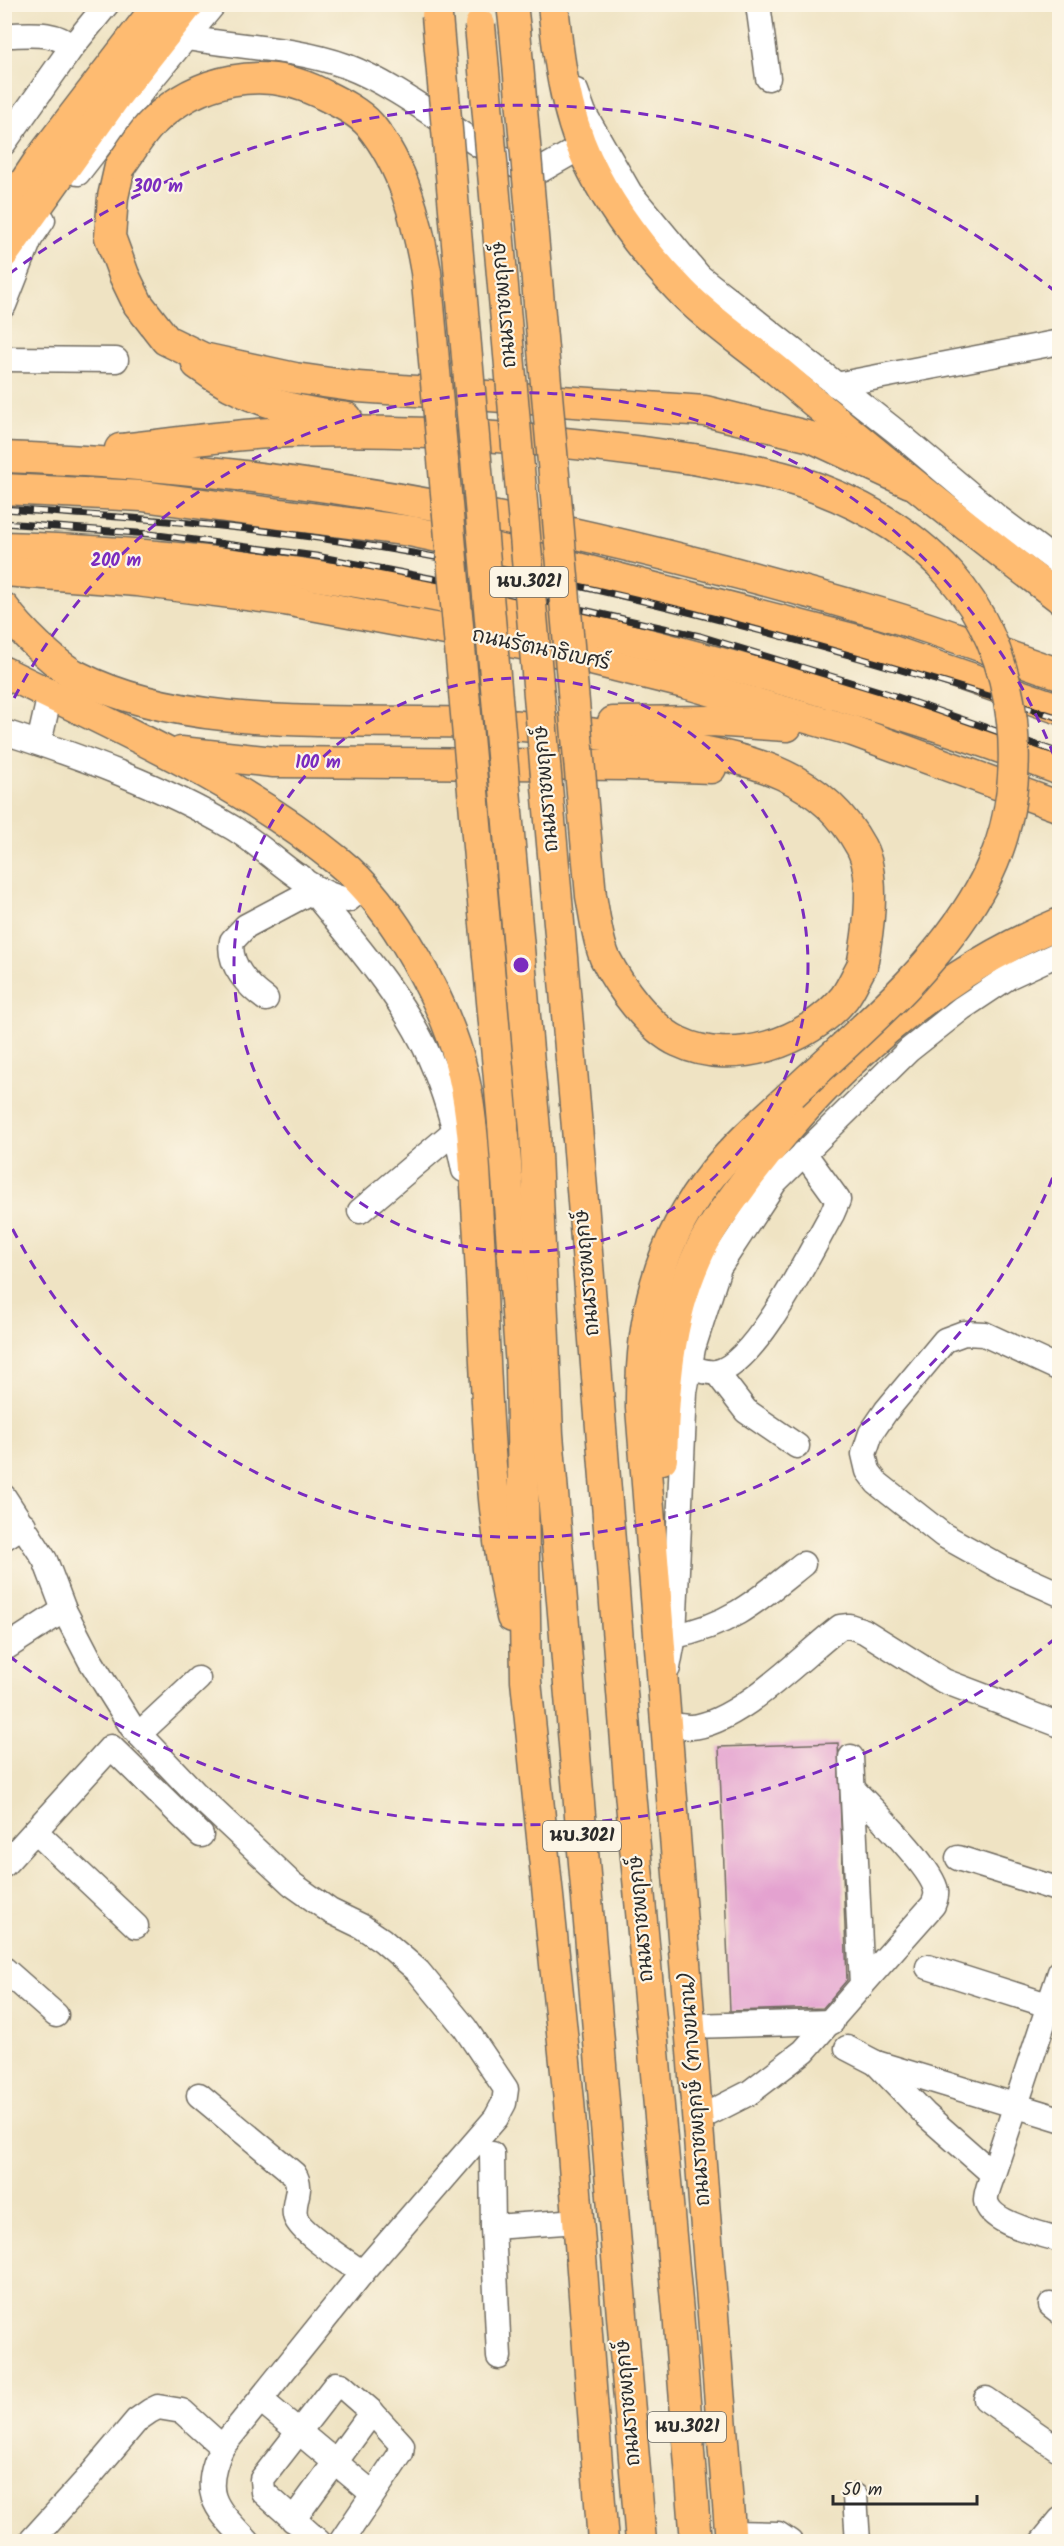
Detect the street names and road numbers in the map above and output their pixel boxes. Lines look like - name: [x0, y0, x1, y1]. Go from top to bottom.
- street label: ถนนราชพฤกษ์: [483, 240, 526, 369]
- road number: นบ.3021: [490, 567, 568, 597]
- street label: ถนนรัตนาธิเบศร์: [469, 620, 614, 680]
- street label: ถนนราชพฤกษ์: [525, 724, 568, 853]
- street label: ถนนราชพฤกษ์: [566, 1208, 609, 1337]
- road number: นบ.3021: [543, 1821, 621, 1851]
- street label: ถนนราชพฤกษ์: [620, 1854, 663, 1983]
- street label: ถนนราชพฤกษ์ (ทางขนาน): [672, 1971, 720, 2207]
- street label: ถนนราชพฤกษ์: [607, 2338, 650, 2467]
- road number: นบ.3021: [648, 2412, 726, 2442]

